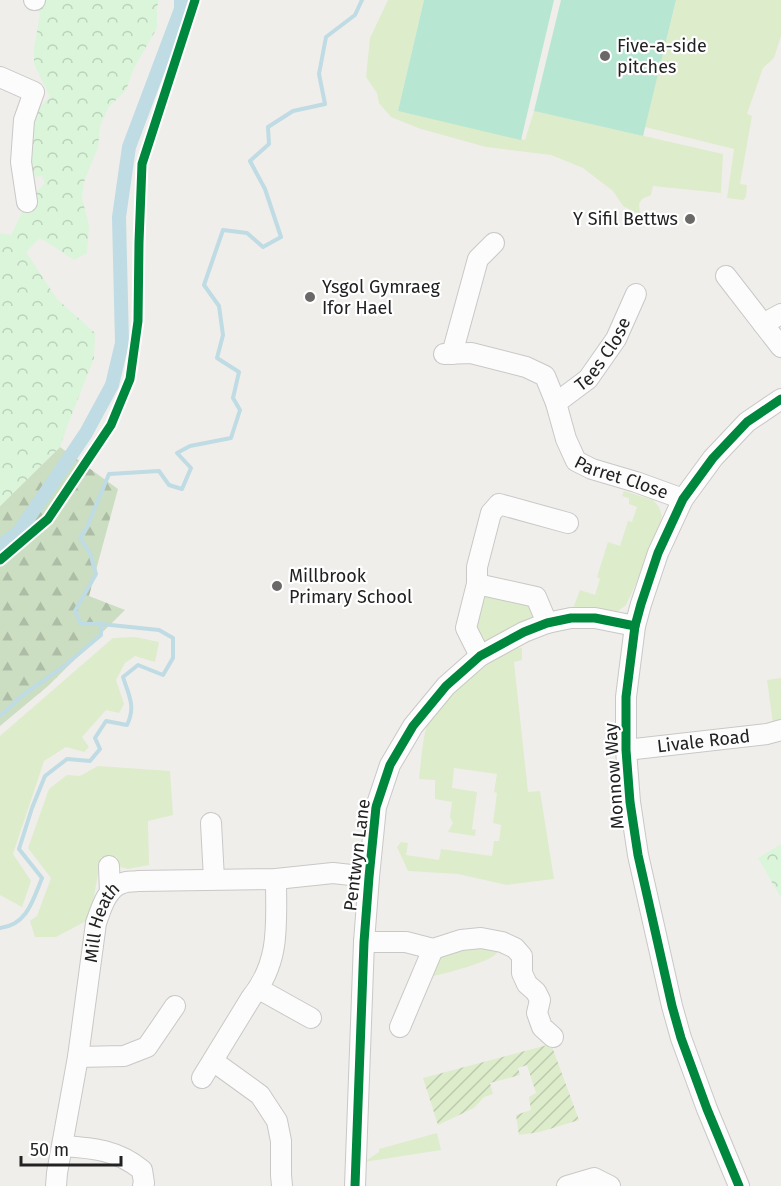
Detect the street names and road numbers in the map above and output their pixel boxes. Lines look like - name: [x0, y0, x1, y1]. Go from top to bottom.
- street label: Tees Close: [571, 314, 635, 396]
- street label: Parret Close: [571, 451, 671, 504]
- street label: Monnow Way: [599, 722, 629, 830]
- street label: Livale Road: [656, 725, 751, 757]
- street label: Pentwyn Lane: [339, 798, 375, 912]
- street label: Mill Heath: [80, 877, 124, 964]

